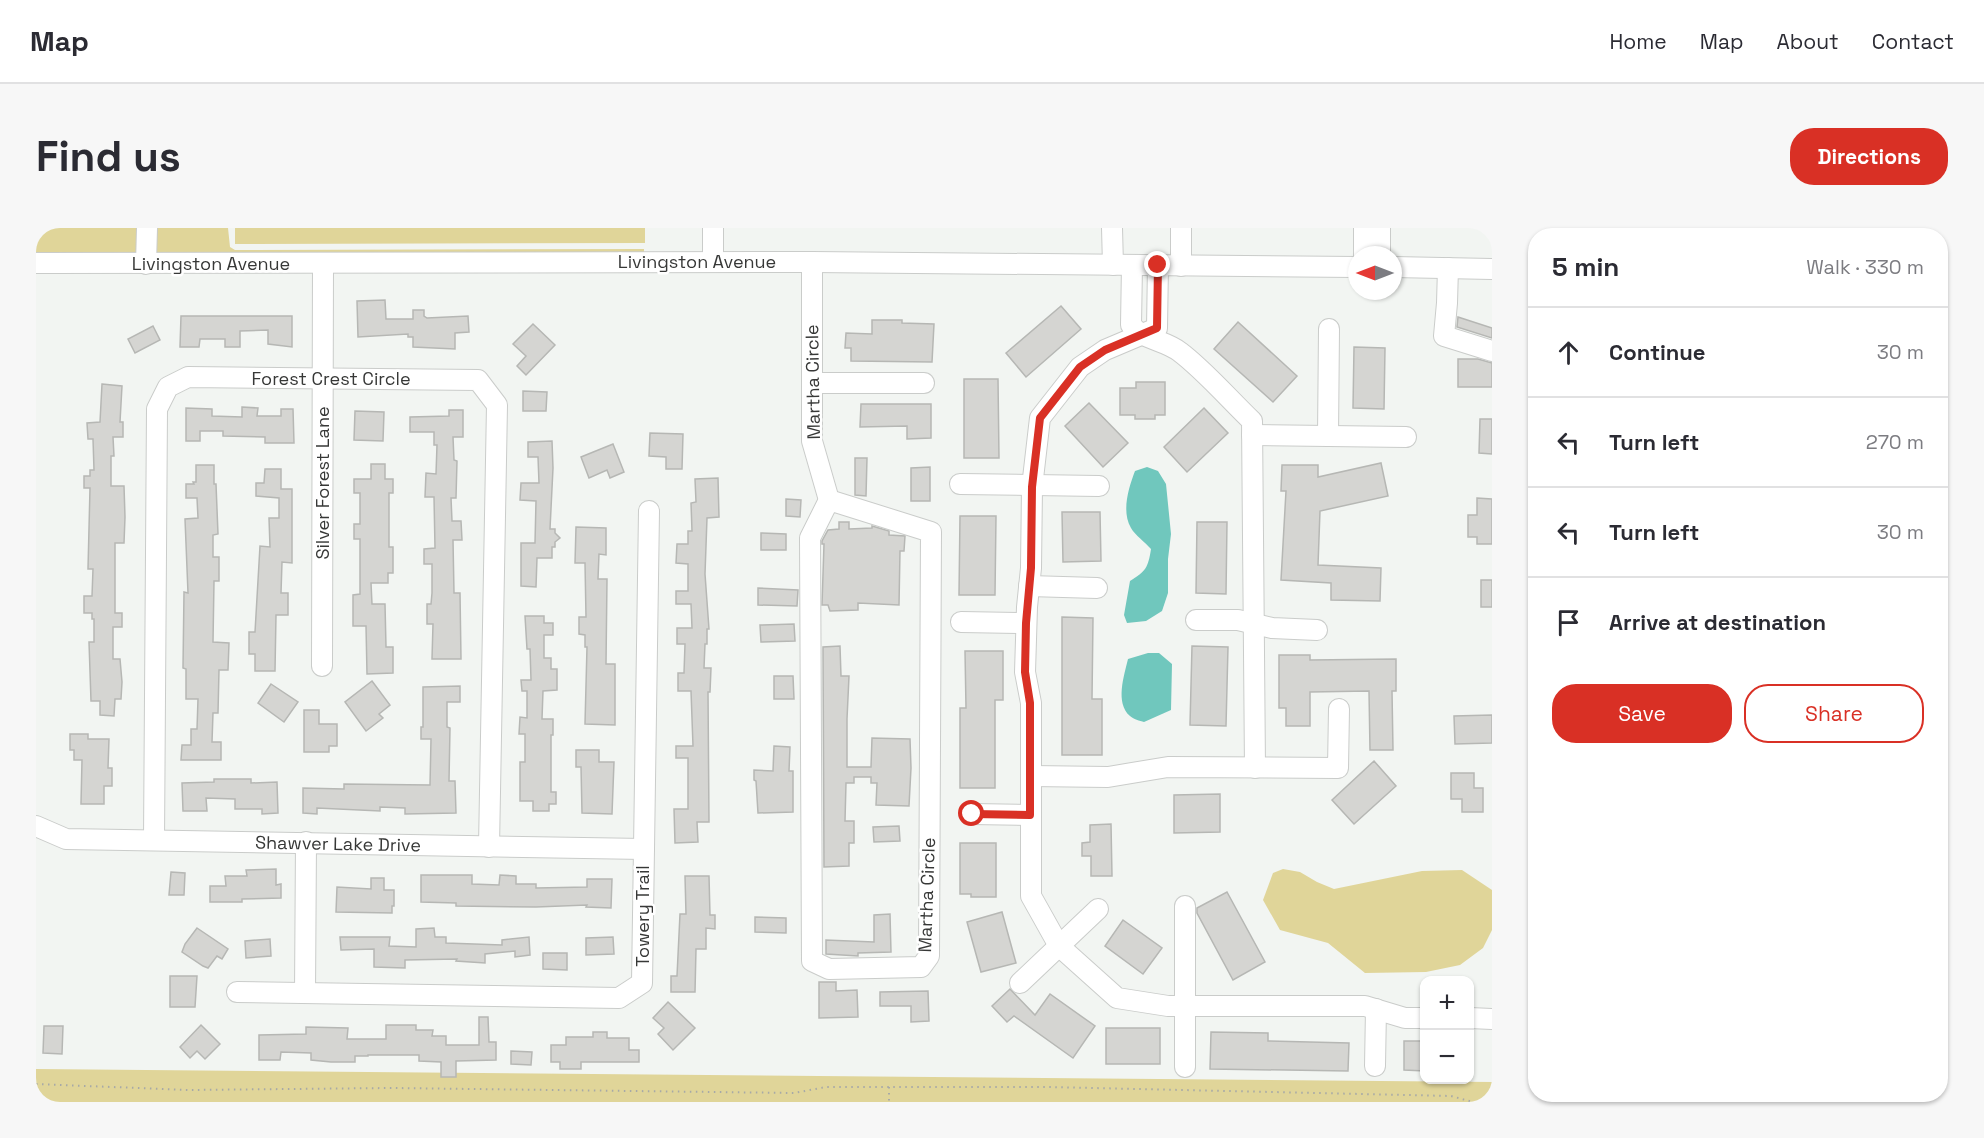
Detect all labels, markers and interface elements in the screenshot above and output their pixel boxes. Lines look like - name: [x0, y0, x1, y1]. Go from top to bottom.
- text: Map: [30, 23, 89, 59]
- text: Home: [1609, 28, 1667, 55]
- text: Map: [1700, 28, 1744, 55]
- text: About: [1777, 28, 1839, 55]
- text: Contact: [1872, 28, 1954, 55]
- button: Directions: [1790, 128, 1948, 185]
- text: Find us: [36, 130, 181, 183]
- north arrow: [1348, 246, 1402, 300]
- street label: Livingston Avenue: [618, 250, 776, 273]
- text: 5 min: [1552, 250, 1619, 284]
- route end: [1144, 251, 1170, 277]
- street label: Livingston Avenue: [132, 252, 290, 275]
- text: Walk · 330 m: [1806, 254, 1924, 280]
- street label: Martha Circle: [800, 324, 825, 440]
- icon: ahead: [1552, 336, 1585, 369]
- text: Continue: [1609, 338, 1705, 366]
- text: 30 m: [1877, 339, 1924, 365]
- street label: Forest Crest Circle: [251, 367, 411, 390]
- street label: Silver Forest Lane: [311, 406, 334, 560]
- icon: left: [1552, 426, 1585, 459]
- text: Turn left: [1609, 428, 1699, 456]
- text: 270 m: [1866, 429, 1924, 455]
- icon: left: [1552, 516, 1585, 549]
- text: Turn left: [1609, 518, 1699, 546]
- text: 30 m: [1877, 519, 1924, 545]
- icon: arrive: [1552, 606, 1585, 639]
- text: Arrive at destination: [1609, 608, 1826, 636]
- button: Save: [1552, 684, 1732, 743]
- button: Share: [1744, 684, 1924, 743]
- route start: [958, 800, 984, 826]
- street label: Shawver Lake Drive: [255, 831, 421, 856]
- street label: Martha Circle: [913, 837, 940, 953]
- street label: Towery Trail: [631, 865, 654, 967]
- map controls: [1420, 976, 1474, 1084]
- button: +: [1420, 976, 1474, 1030]
- button: −: [1420, 1030, 1474, 1084]

